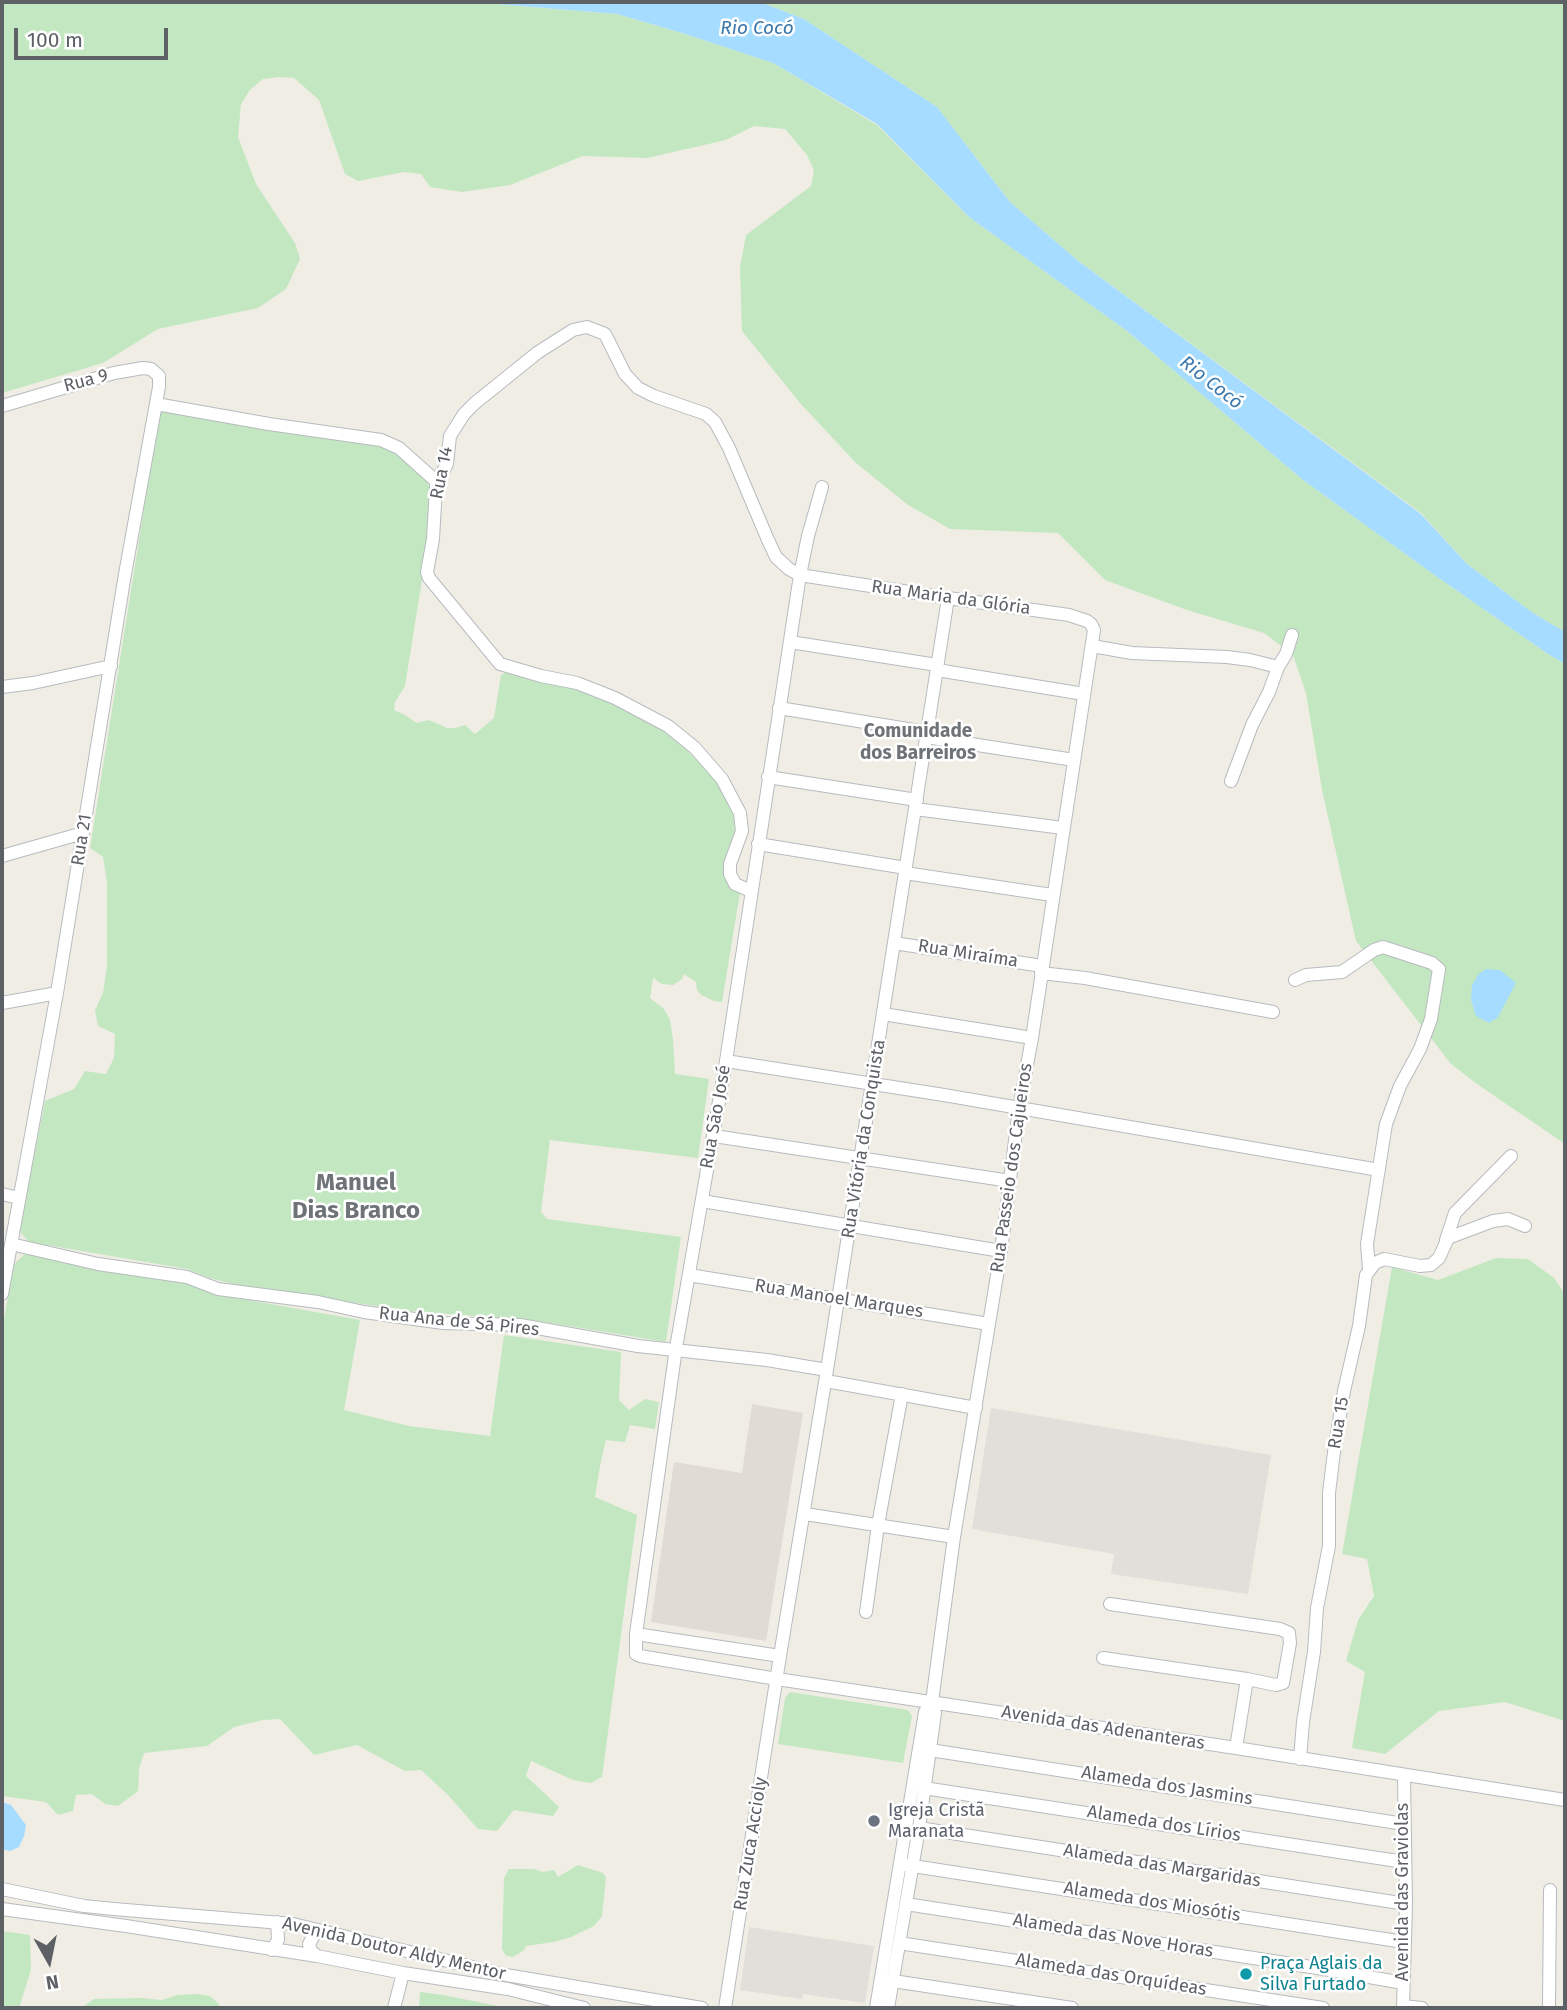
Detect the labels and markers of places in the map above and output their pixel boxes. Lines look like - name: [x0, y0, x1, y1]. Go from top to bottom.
- place label: Igreja Cristã Maranata: [888, 1800, 985, 1842]
- marker: Igreja Cristã Maranata: [866, 1813, 882, 1829]
- place label: Praça Aglais da Silva Furtado: [1260, 1953, 1383, 1996]
- marker: Praça Aglais da Silva Furtado: [1238, 1966, 1254, 1982]

